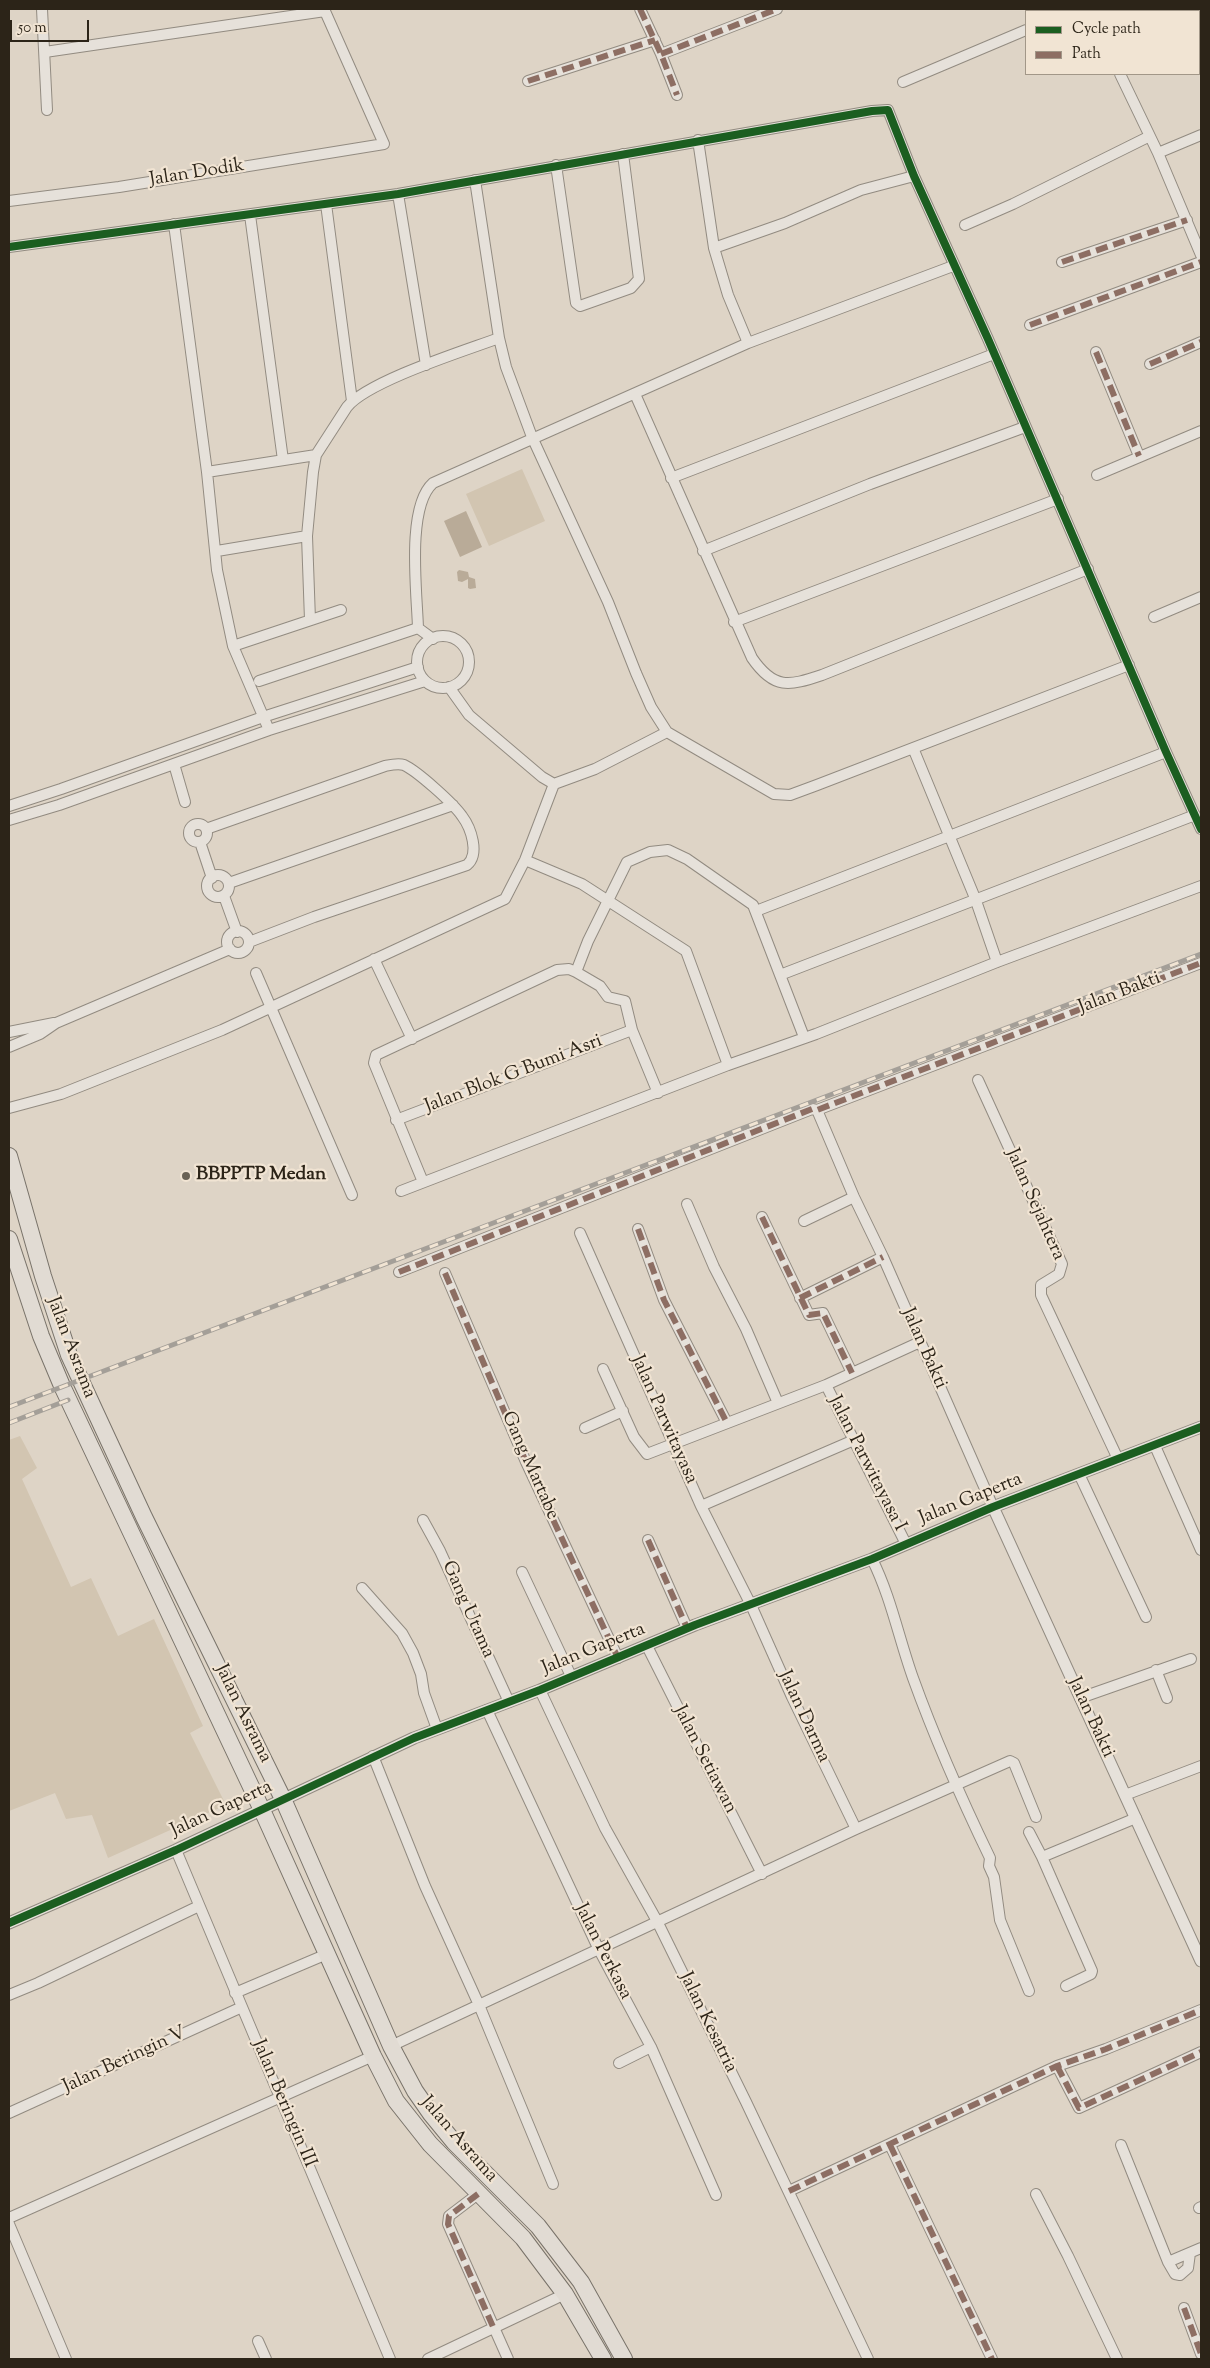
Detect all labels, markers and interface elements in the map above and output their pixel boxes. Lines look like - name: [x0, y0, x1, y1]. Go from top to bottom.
- scale bar: [12, 10, 91, 42]
- legend: [1025, 10, 1200, 75]
- text: 50 m: [18, 18, 47, 39]
- text: Cycle path: [1072, 19, 1141, 40]
- text: Path: [1072, 44, 1101, 65]
- street label: Jalan Dodik: [148, 155, 246, 193]
- street label: Jalan Bakti: [1076, 968, 1164, 1020]
- street label: Jalan Blok G Bumi Asri: [422, 1031, 606, 1119]
- street label: Jalan Sejahtera: [999, 1146, 1069, 1264]
- place label: BBPPTP Medan: [196, 1165, 326, 1187]
- marker: BBPPTP Medan: [180, 1170, 192, 1182]
- street label: Jalan Asrama: [40, 1294, 100, 1402]
- street label: Jalan Bakti: [895, 1305, 951, 1393]
- street label: Jalan Parwitayasa: [624, 1352, 702, 1488]
- street label: Jalan Parwitayasa I: [822, 1392, 910, 1536]
- street label: Gang Martabe: [495, 1408, 563, 1524]
- street label: Jalan Gaperta: [916, 1469, 1026, 1531]
- street label: Gang Utama: [435, 1558, 499, 1662]
- street label: Jalan Gaperta: [539, 1619, 649, 1681]
- street label: Jalan Asrama: [208, 1661, 276, 1767]
- street label: Jalan Darma: [772, 1667, 834, 1767]
- street label: Jalan Bakti: [1061, 1674, 1119, 1762]
- street label: Jalan Setiawan: [667, 1702, 741, 1818]
- street label: Jalan Gaperta: [168, 1777, 276, 1843]
- street label: Jalan Perkasa: [568, 1900, 636, 2004]
- street label: Jalan Kesatria: [673, 1969, 741, 2077]
- street label: Jalan Beringin V: [60, 2023, 190, 2099]
- street label: Jalan Beringin III: [246, 2037, 320, 2171]
- street label: Jalan Asrama: [414, 2092, 502, 2188]

